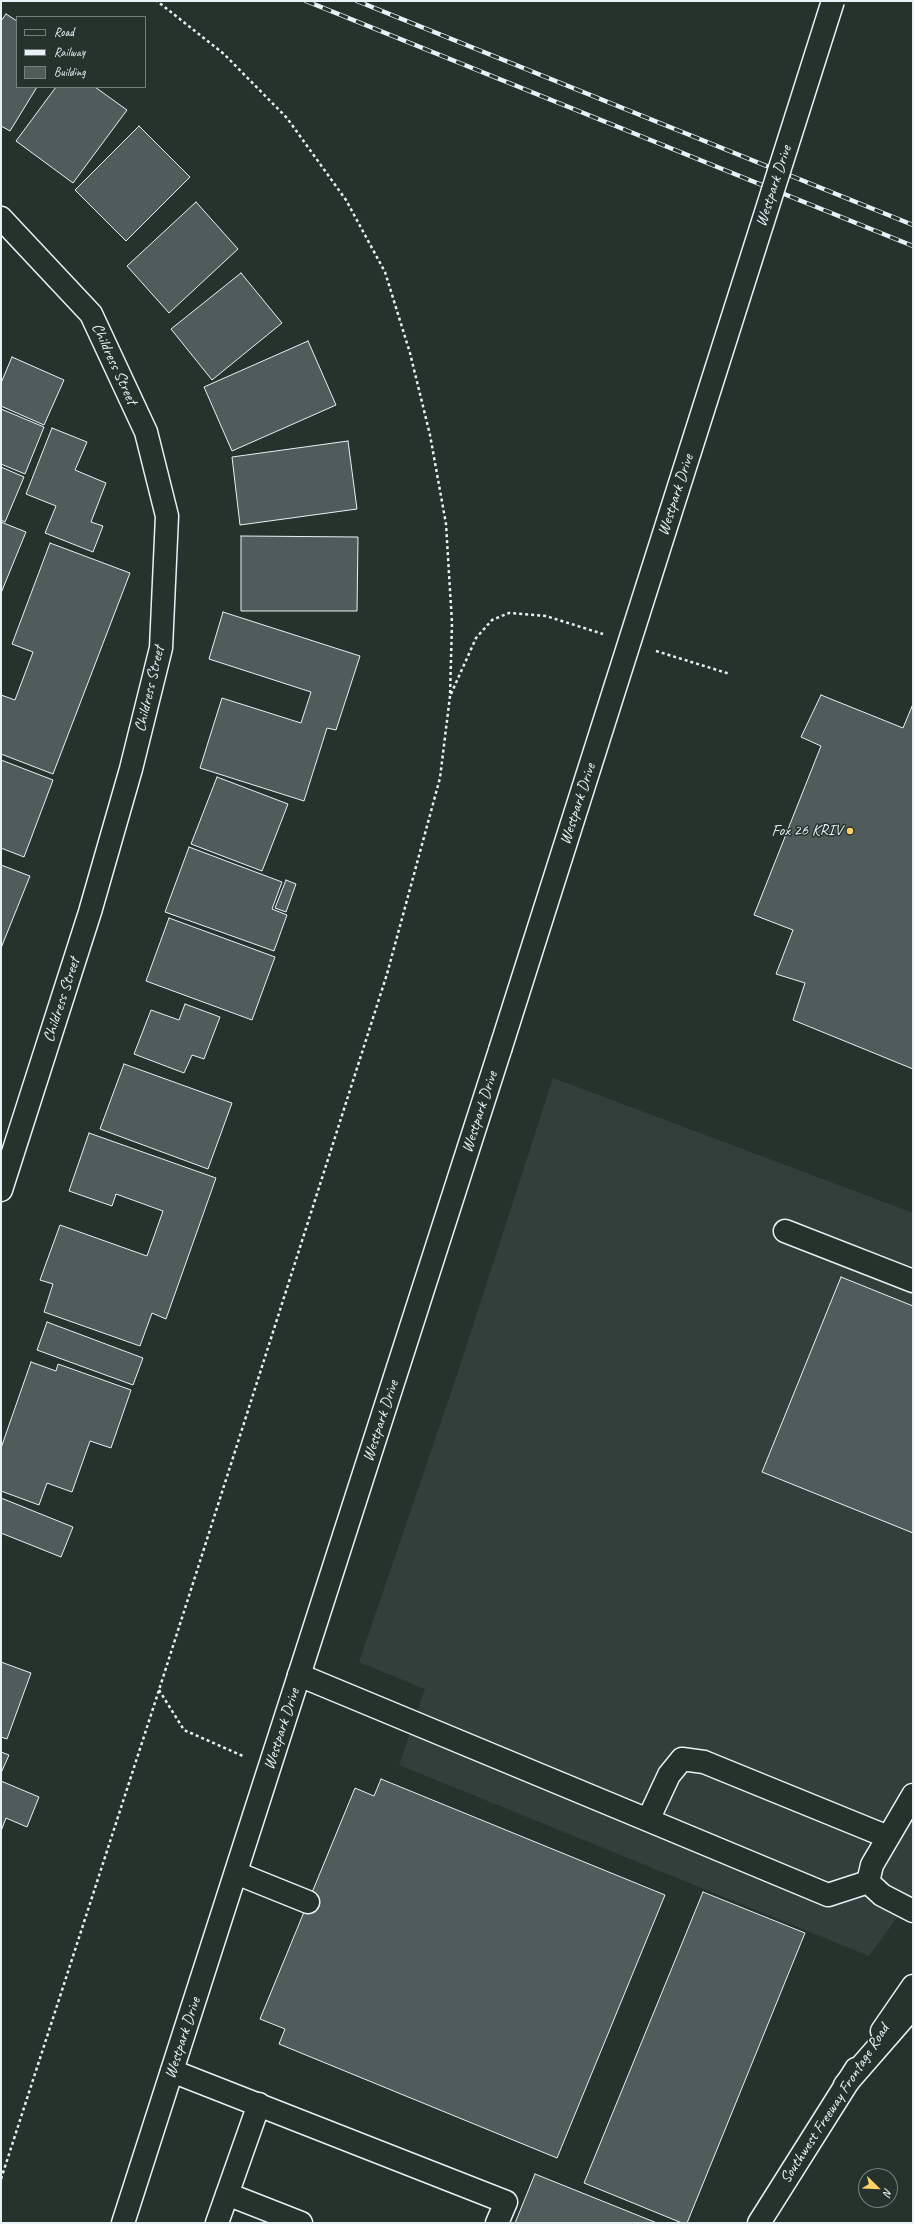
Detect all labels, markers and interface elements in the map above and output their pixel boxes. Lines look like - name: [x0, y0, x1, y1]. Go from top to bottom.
- legend: [16, 16, 146, 88]
- text: Road: [54, 24, 74, 40]
- text: Railway: [54, 44, 85, 60]
- text: Building: [54, 64, 86, 80]
- street label: Westpark Drive: [752, 143, 796, 229]
- street label: Childress Street: [87, 320, 141, 408]
- street label: Westpark Drive: [654, 452, 698, 538]
- street label: Childress Street: [131, 644, 169, 734]
- street label: Westpark Drive: [556, 761, 600, 847]
- place label: Fox 26 KRIV: [772, 821, 842, 841]
- marker: Fox 26 KRIV: [845, 826, 855, 836]
- street label: Childress Street: [39, 955, 85, 1045]
- street label: Westpark Drive: [458, 1069, 502, 1155]
- street label: Westpark Drive: [359, 1378, 403, 1464]
- street label: Westpark Drive: [260, 1686, 304, 1772]
- street label: Westpark Drive: [161, 1995, 205, 2081]
- street label: Southwest Freeway Frontage Road: [776, 2021, 894, 2187]
- north arrow: [858, 2168, 898, 2208]
- text: N: [880, 2186, 896, 2198]

